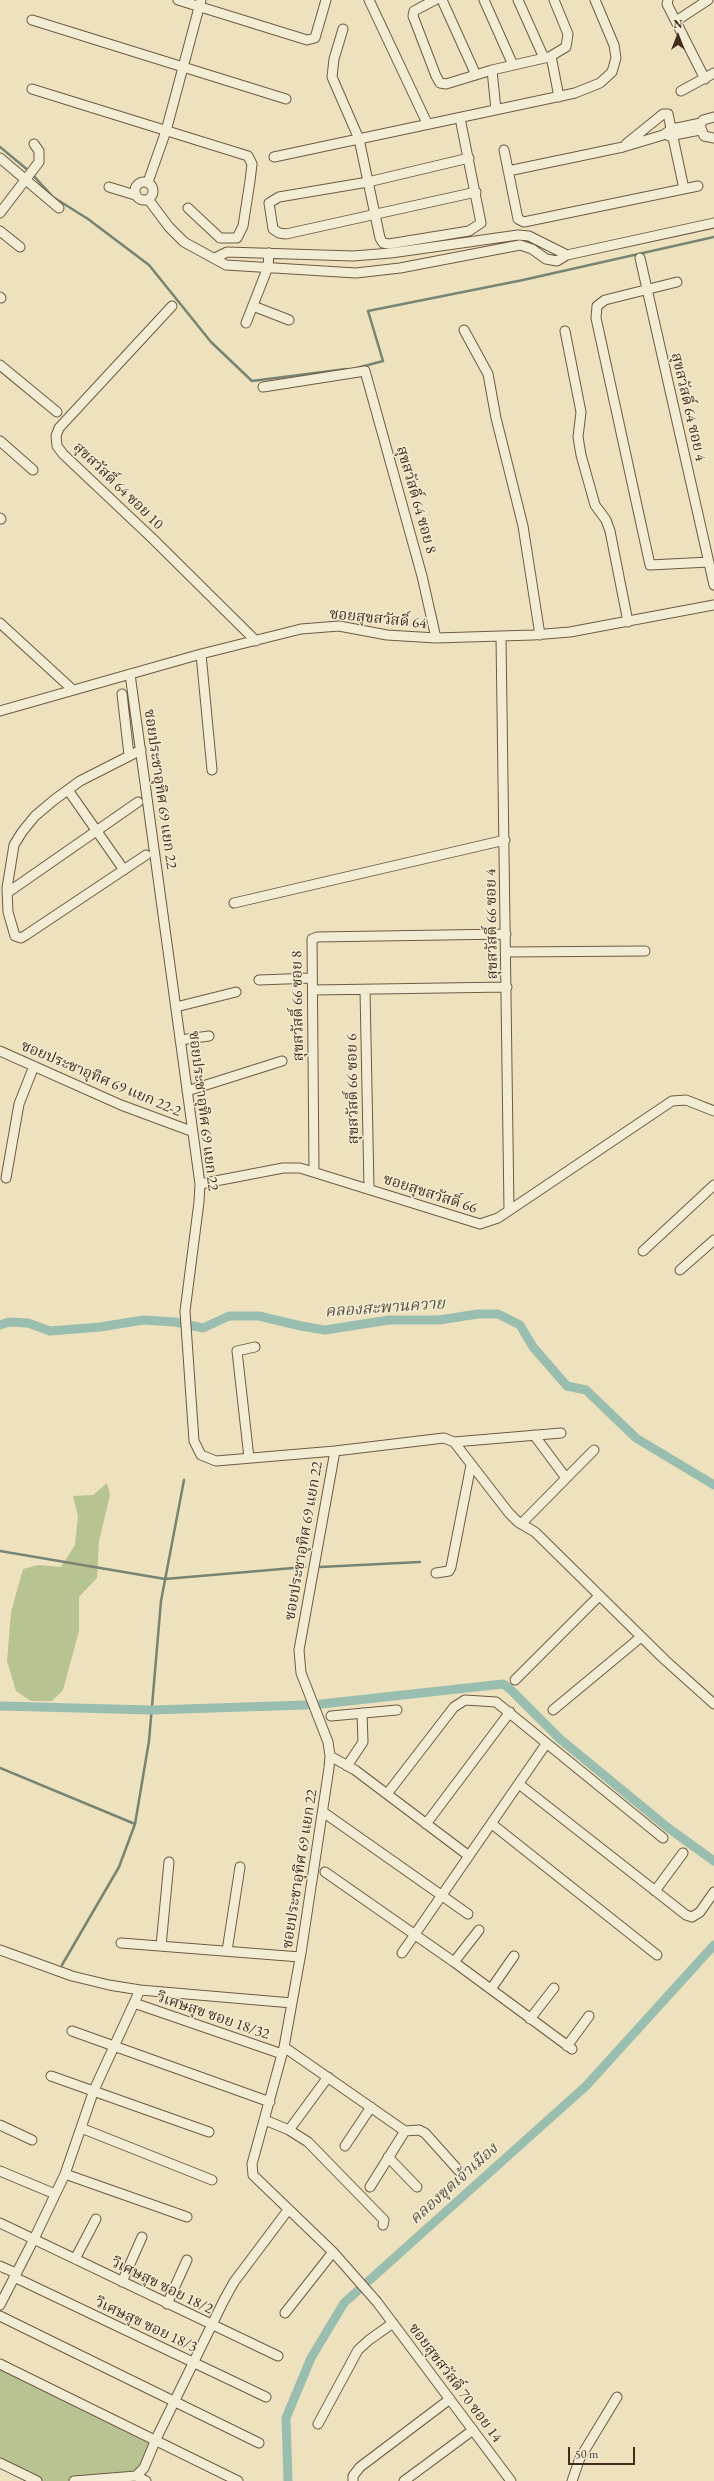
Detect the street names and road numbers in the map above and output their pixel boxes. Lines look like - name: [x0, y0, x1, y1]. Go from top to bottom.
- street label: สุขสวัสดิ์ 64 ซอย 4: [667, 351, 709, 463]
- street label: สุขสวัสดิ์ 64 ซอย 10: [69, 439, 167, 533]
- street label: สุขสวัสดิ์ 64 ซอย 8: [392, 444, 440, 556]
- street label: ซอยสุขสวัสดิ์ 64: [329, 605, 427, 633]
- street label: ซอยประชาอุทิศ 69 แยก 22: [140, 708, 180, 870]
- street label: สุขสวัสดิ์ 66 ซอย 4: [482, 868, 502, 980]
- street label: สุขสวัสดิ์ 66 ซอย 8: [288, 950, 308, 1062]
- street label: ซอยประชาอุทิศ 69 แยก 22: [184, 1030, 222, 1192]
- street label: สุขสวัสดิ์ 66 ซอย 6: [343, 1033, 363, 1145]
- street label: ซอยประชาอุทิศ 69 แยก 22-2: [18, 1037, 184, 1121]
- street label: ซอยสุขสวัสดิ์ 66: [381, 1170, 479, 1218]
- street label: ซอยประชาอุทิศ 69 แยก 22: [281, 1460, 327, 1622]
- street label: ซอยประชาอุทิศ 69 แยก 22: [279, 1788, 321, 1950]
- street label: วิเศษสุข ซอย 18/32: [154, 1988, 272, 2044]
- street label: วิเศษสุข ซอย 18/2: [108, 2254, 216, 2318]
- street label: วิเศษสุข ซอย 18/3: [92, 2293, 200, 2357]
- street label: ซอยสุขสวัสดิ์ 70 ซอย 14: [404, 2320, 506, 2446]

